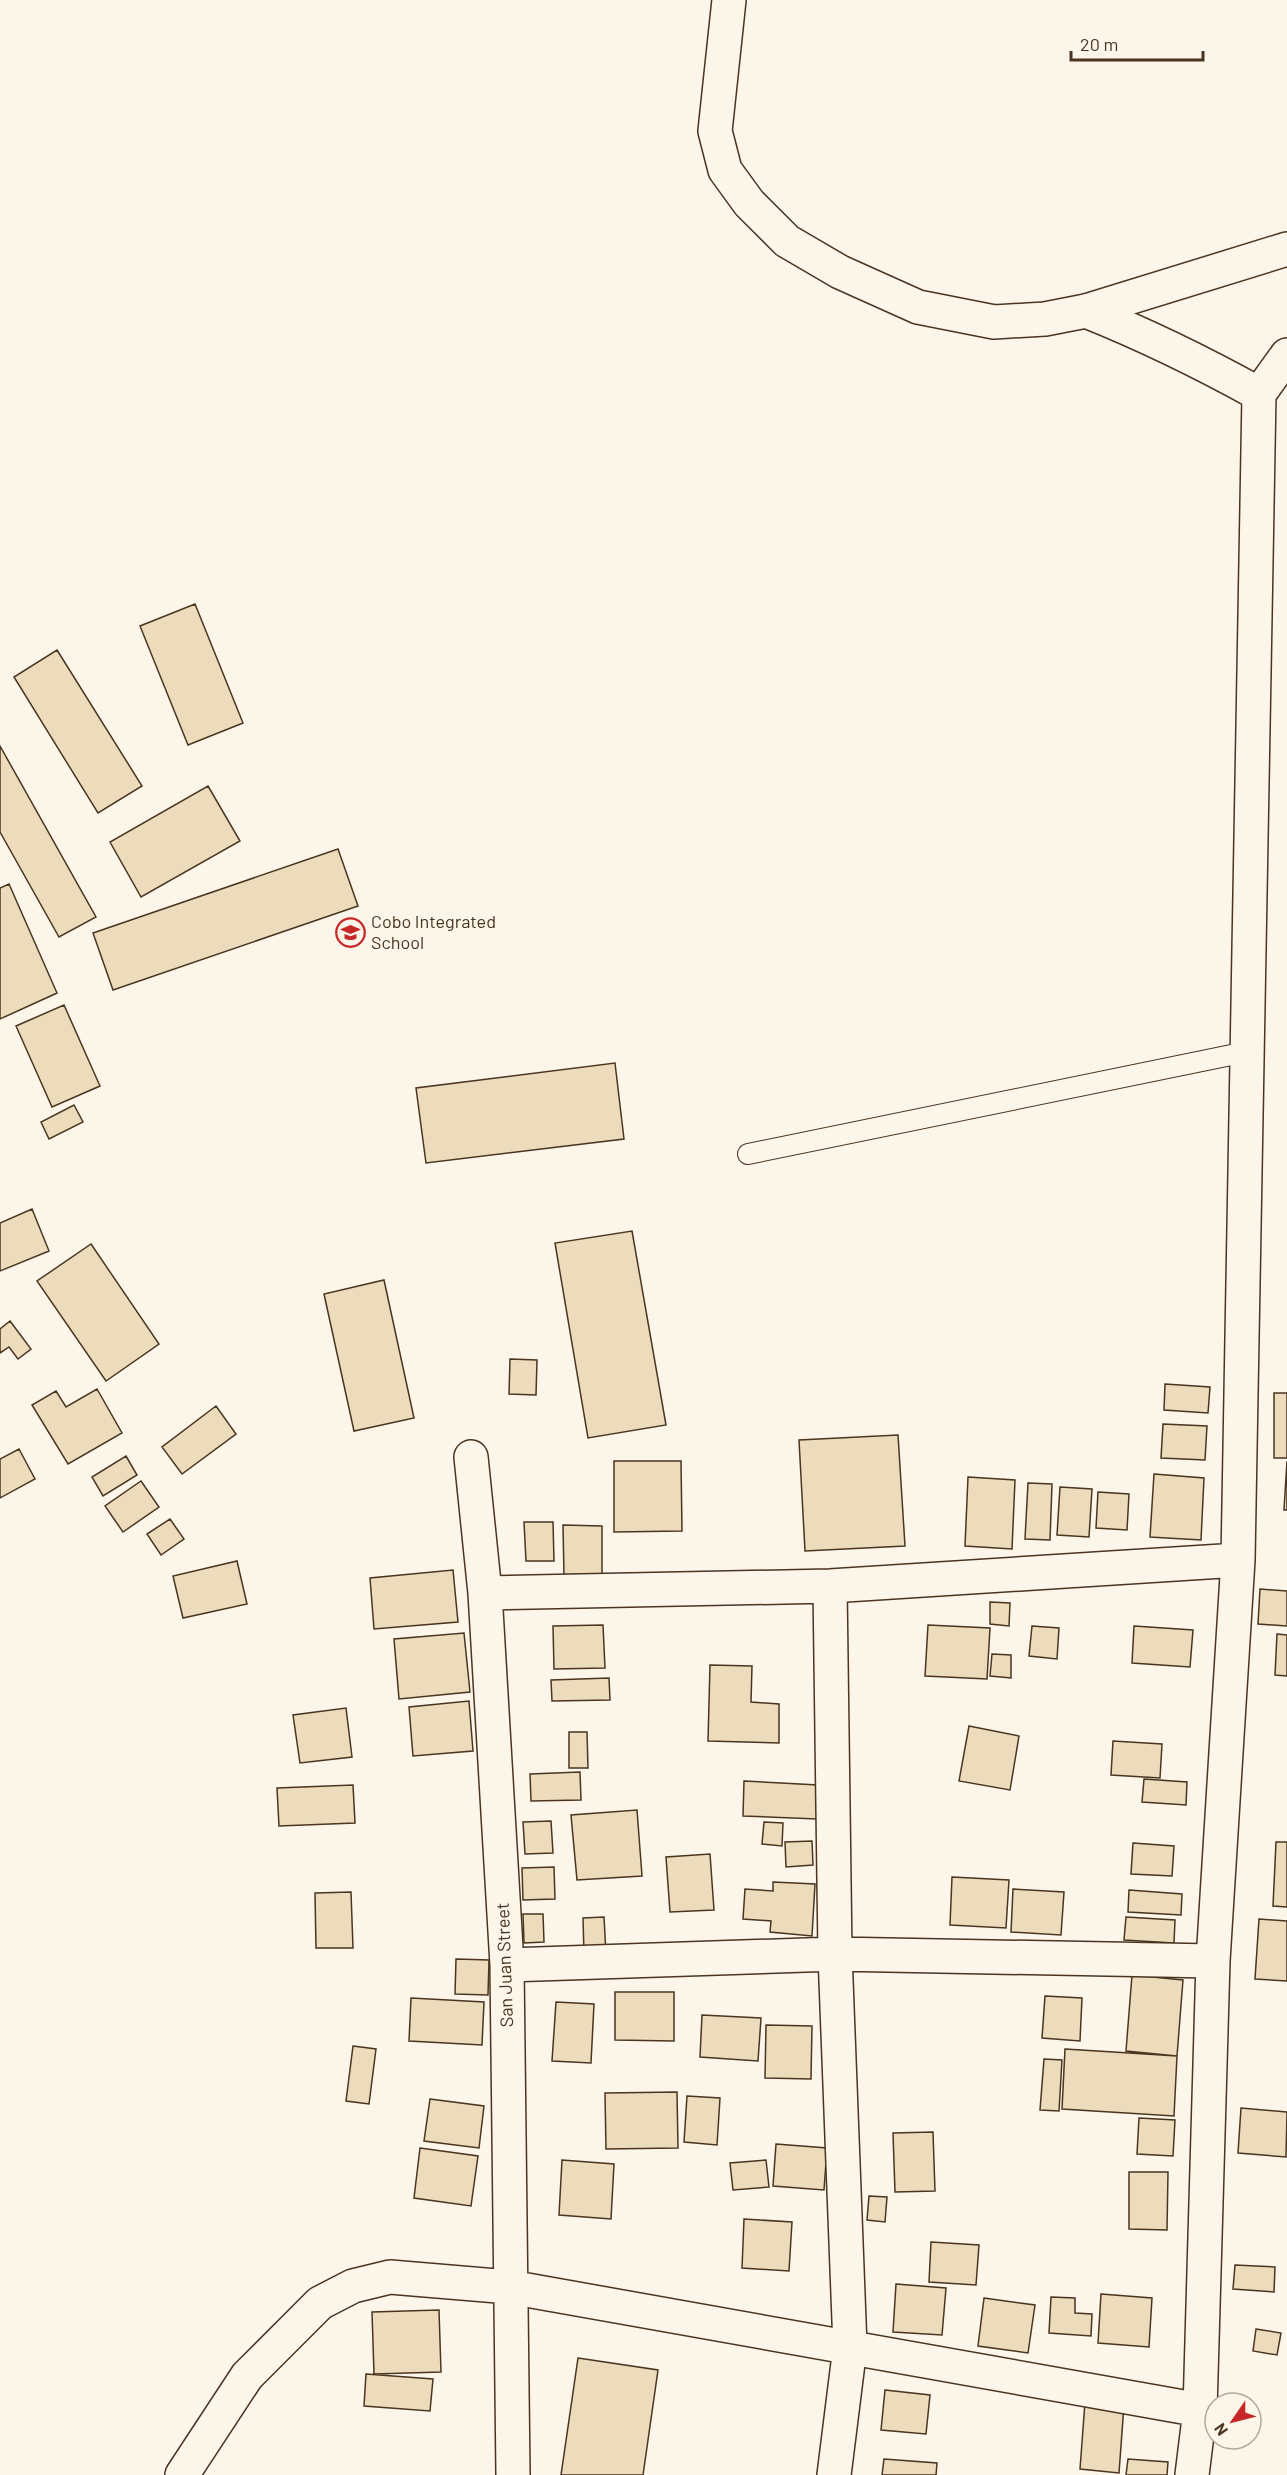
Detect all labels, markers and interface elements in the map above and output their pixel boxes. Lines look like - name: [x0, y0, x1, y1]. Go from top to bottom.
- scale bar: [1071, 24, 1203, 62]
- text: 20 m: [1080, 33, 1118, 55]
- place label: Cobo Integrated School: [371, 910, 496, 953]
- school or university icon: Cobo Integrated School: [334, 916, 366, 948]
- street label: San Juan Street: [491, 1902, 517, 2028]
- north arrow: [1203, 2391, 1263, 2451]
- text: N: [1209, 2420, 1231, 2440]

